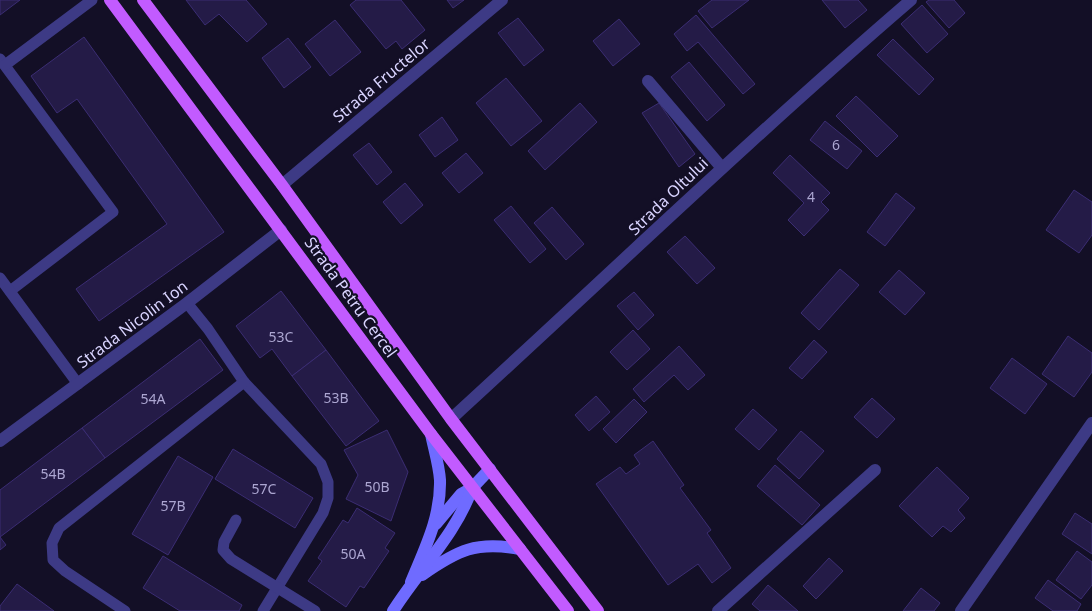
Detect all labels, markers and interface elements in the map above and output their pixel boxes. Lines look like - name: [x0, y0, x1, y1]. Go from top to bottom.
- street label: Strada Fructelor: [328, 33, 435, 127]
- house number: 6: [832, 135, 840, 154]
- street label: Strada Oltului: [623, 152, 713, 240]
- house number: 4: [807, 187, 815, 206]
- street label: Strada Petru Cercel: [300, 232, 402, 362]
- street label: Strada Nicolin Ion: [72, 275, 192, 373]
- house number: 53C: [269, 327, 294, 346]
- house number: 53B: [323, 388, 349, 407]
- house number: 54A: [141, 389, 166, 408]
- house number: 54B: [40, 464, 66, 483]
- house number: 50B: [364, 477, 390, 496]
- house number: 57C: [252, 479, 277, 498]
- house number: 57B: [160, 496, 186, 515]
- house number: 50A: [341, 544, 366, 563]

